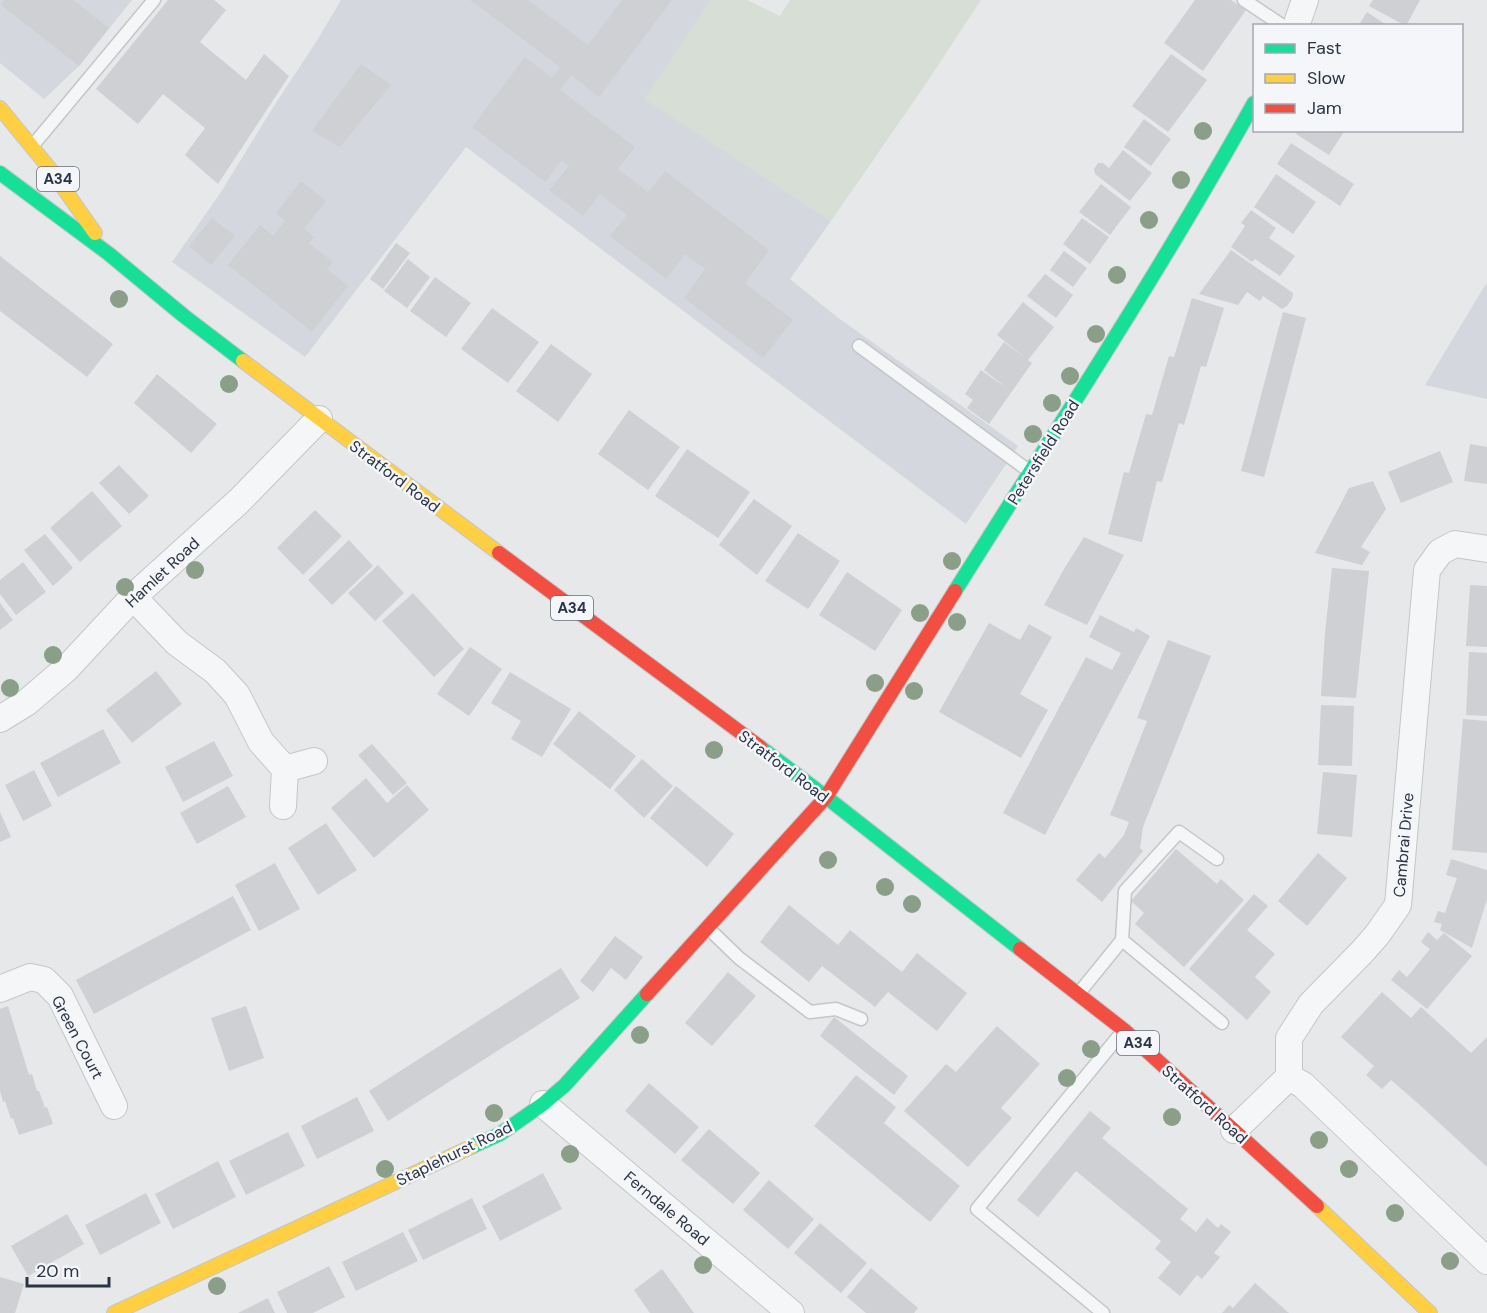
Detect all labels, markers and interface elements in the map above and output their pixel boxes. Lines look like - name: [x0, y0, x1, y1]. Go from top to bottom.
- legend: [1253, 24, 1463, 132]
- text: Fast: [1307, 36, 1342, 60]
- text: Slow: [1307, 66, 1346, 90]
- text: Jam: [1307, 96, 1342, 120]
- road number: A34: [37, 167, 79, 191]
- street label: Petersfield Road: [1003, 396, 1084, 509]
- street label: Stratford Road: [345, 436, 444, 517]
- street label: Hamlet Road: [121, 533, 204, 612]
- road number: A34: [551, 596, 593, 620]
- street label: Stratford Road: [734, 726, 833, 807]
- street label: Cambrai Drive: [1388, 792, 1419, 898]
- street label: Green Court: [47, 992, 108, 1083]
- road number: A34: [1117, 1031, 1159, 1055]
- street label: Stratford Road: [1158, 1060, 1252, 1148]
- street label: Staplehurst Road: [393, 1116, 516, 1191]
- street label: Ferndale Road: [620, 1166, 714, 1250]
- scale bar: [27, 1250, 110, 1288]
- text: 20 m: [36, 1259, 79, 1283]

